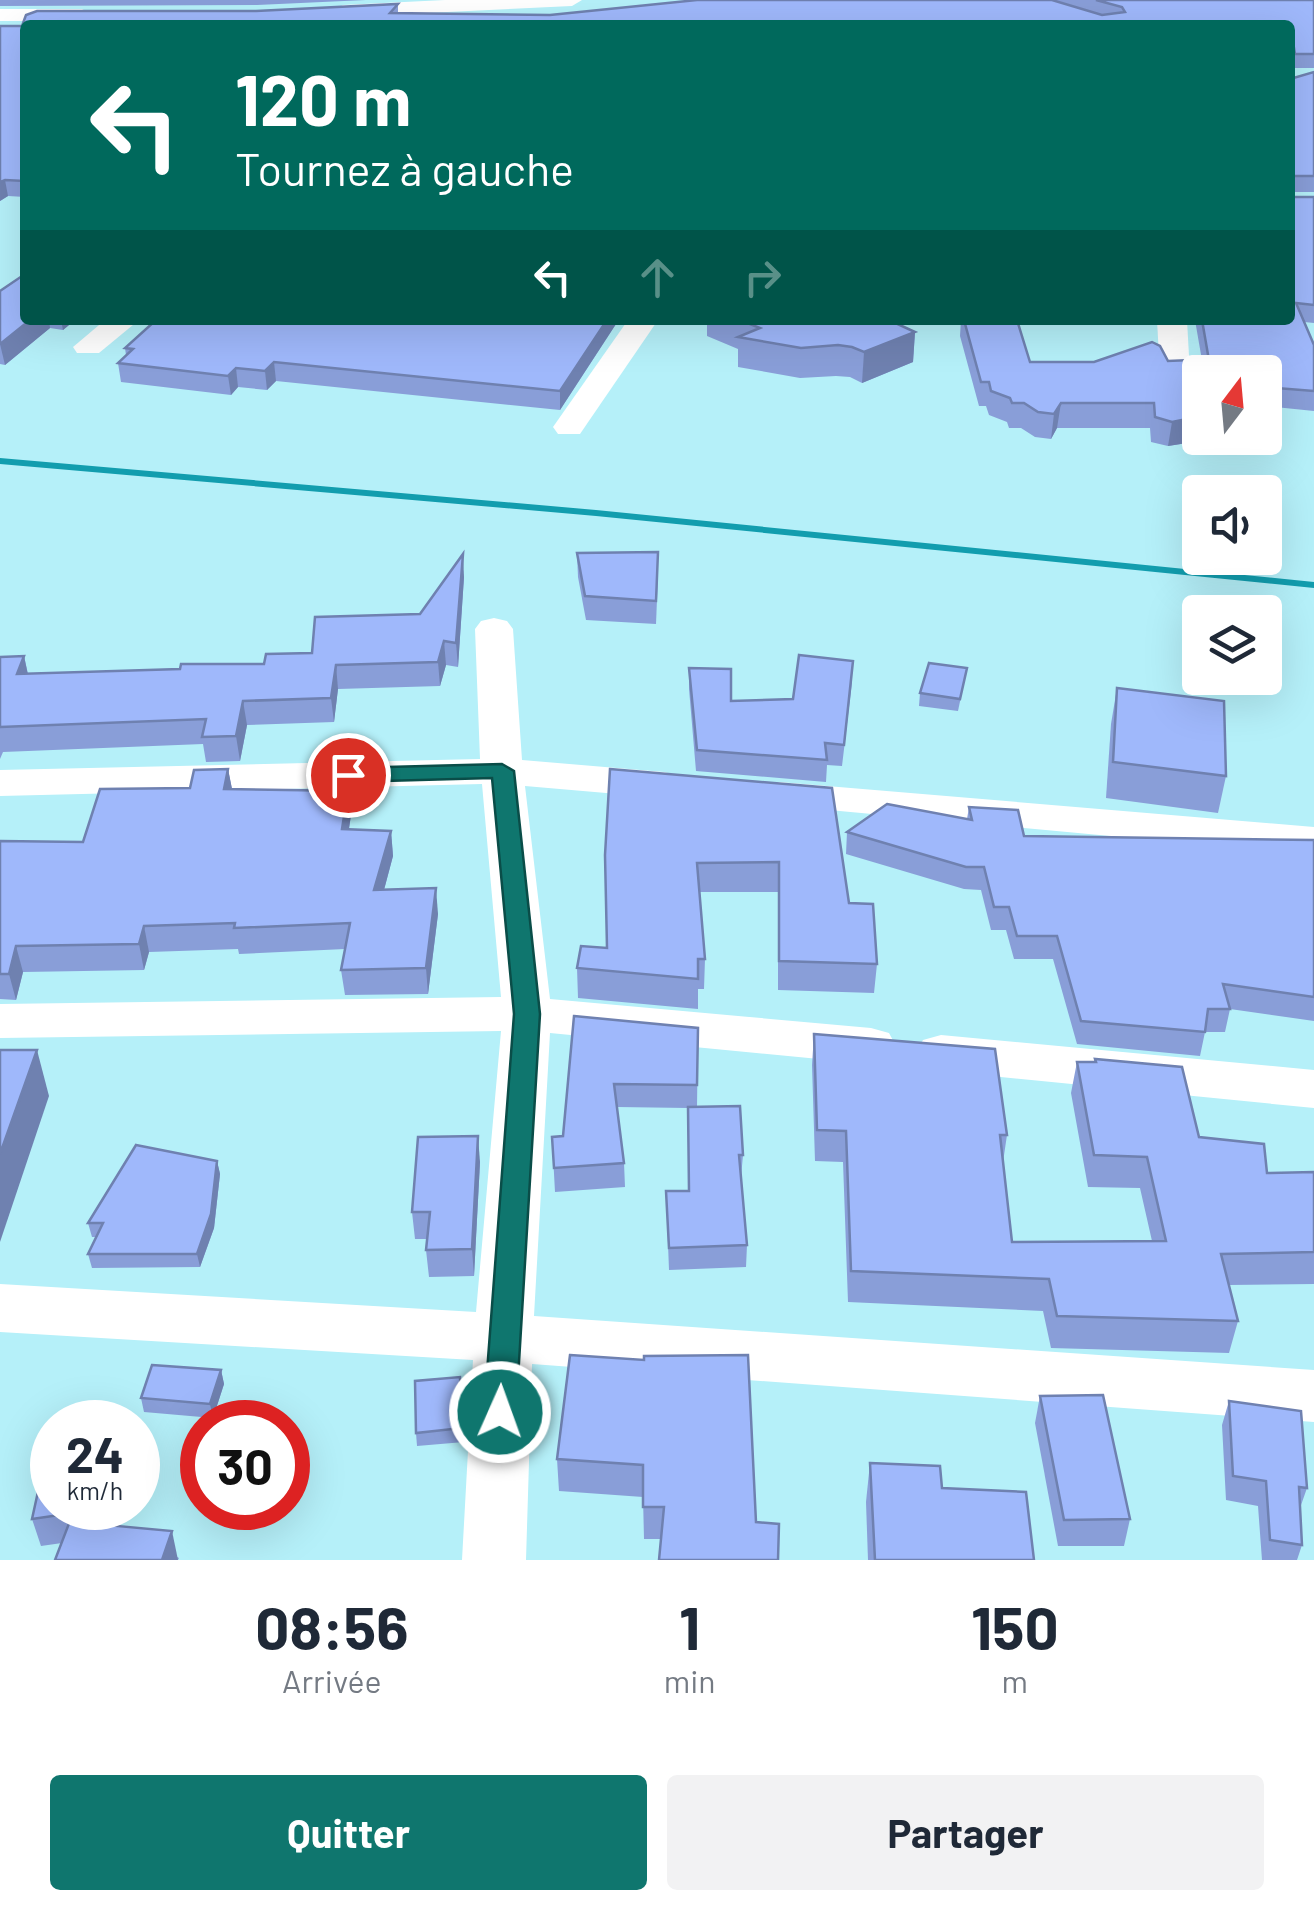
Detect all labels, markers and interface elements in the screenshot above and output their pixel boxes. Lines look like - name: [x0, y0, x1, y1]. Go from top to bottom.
- text: 120 m: [235, 56, 411, 140]
- icon: left: [70, 60, 200, 190]
- text: Tournez à gauche: [235, 141, 574, 195]
- icon: left: [525, 250, 580, 305]
- icon: ahead: [630, 250, 685, 305]
- icon: right: [735, 250, 790, 305]
- north arrow: [1182, 355, 1282, 455]
- map controls: [1182, 355, 1282, 695]
- button: sound: [1182, 475, 1282, 575]
- button: layers: [1182, 595, 1282, 695]
- pin: [306, 733, 391, 818]
- icon: arrive: [321, 748, 376, 803]
- position arrow: [448, 1360, 552, 1464]
- speed limit sign: 30: [180, 1400, 310, 1530]
- text: 24: [66, 1423, 124, 1483]
- text: km/h: [67, 1475, 123, 1505]
- text: 08:56: [255, 1590, 408, 1662]
- text: 1: [679, 1590, 700, 1662]
- text: 150: [971, 1590, 1059, 1662]
- text: Arrivée: [282, 1661, 382, 1699]
- text: min: [664, 1661, 716, 1699]
- text: m: [1002, 1661, 1028, 1699]
- button: Quitter: [50, 1775, 647, 1890]
- button: Partager: [667, 1775, 1264, 1890]

